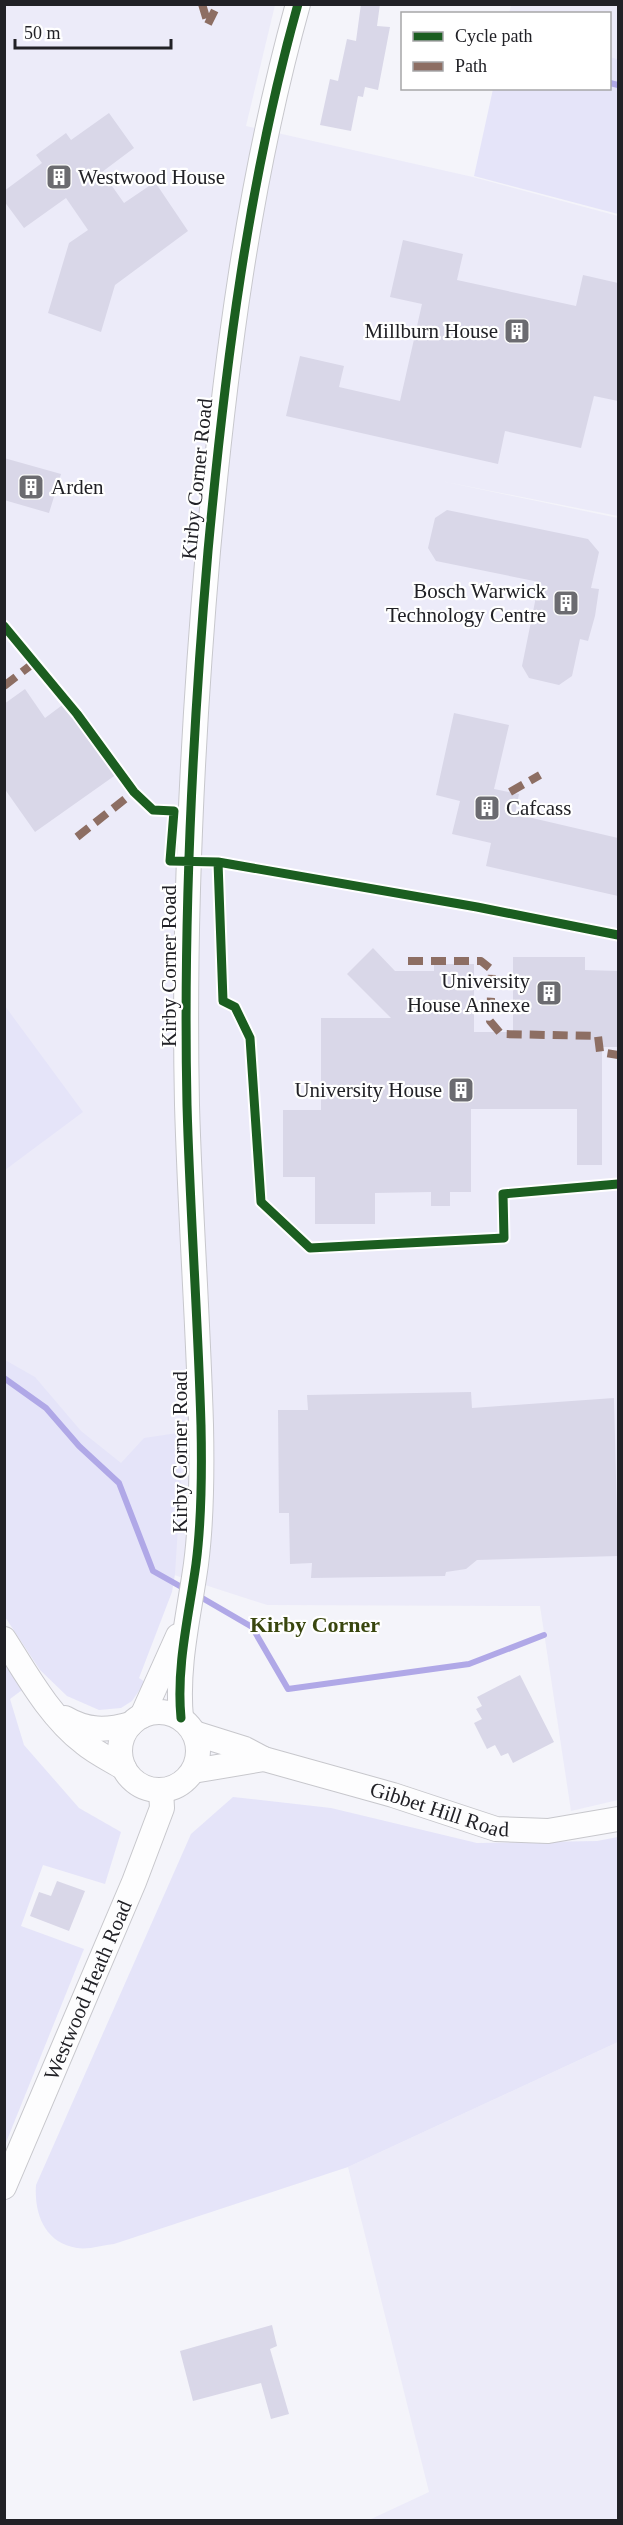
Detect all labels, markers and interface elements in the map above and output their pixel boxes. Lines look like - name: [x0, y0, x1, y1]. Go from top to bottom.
- scale bar: [15, 12, 171, 50]
- legend: [401, 12, 611, 90]
- text: 50 m: [24, 23, 61, 43]
- text: Cycle path: [455, 26, 532, 46]
- text: Path: [455, 56, 487, 76]
- building icon: Westwood House: [44, 162, 74, 192]
- place label: Westwood House: [78, 165, 225, 189]
- building icon: Millburn House: [502, 316, 532, 346]
- place label: Millburn House: [364, 319, 498, 343]
- street label: Kirby Corner Road: [177, 397, 217, 561]
- building icon: Arden: [16, 472, 46, 502]
- place label: Arden: [51, 475, 104, 499]
- place label: Bosch Warwick Technology Centre: [386, 579, 546, 627]
- building icon: Bosch Warwick Technology Centre: [551, 588, 581, 618]
- building icon: Cafcass: [472, 793, 502, 823]
- place label: Cafcass: [506, 796, 571, 820]
- street label: Kirby Corner Road: [157, 884, 181, 1047]
- place label: University House Annexe: [407, 969, 530, 1017]
- building icon: University House Annexe: [534, 978, 564, 1008]
- building icon: University House: [446, 1075, 476, 1105]
- place label: University House: [294, 1078, 442, 1102]
- street label: Kirby Corner Road: [168, 1370, 192, 1533]
- district label: Kirby Corner: [250, 1612, 380, 1637]
- street label: Gibbet Hill Road: [367, 1777, 510, 1842]
- street label: Westwood Heath Road: [39, 1896, 137, 2084]

